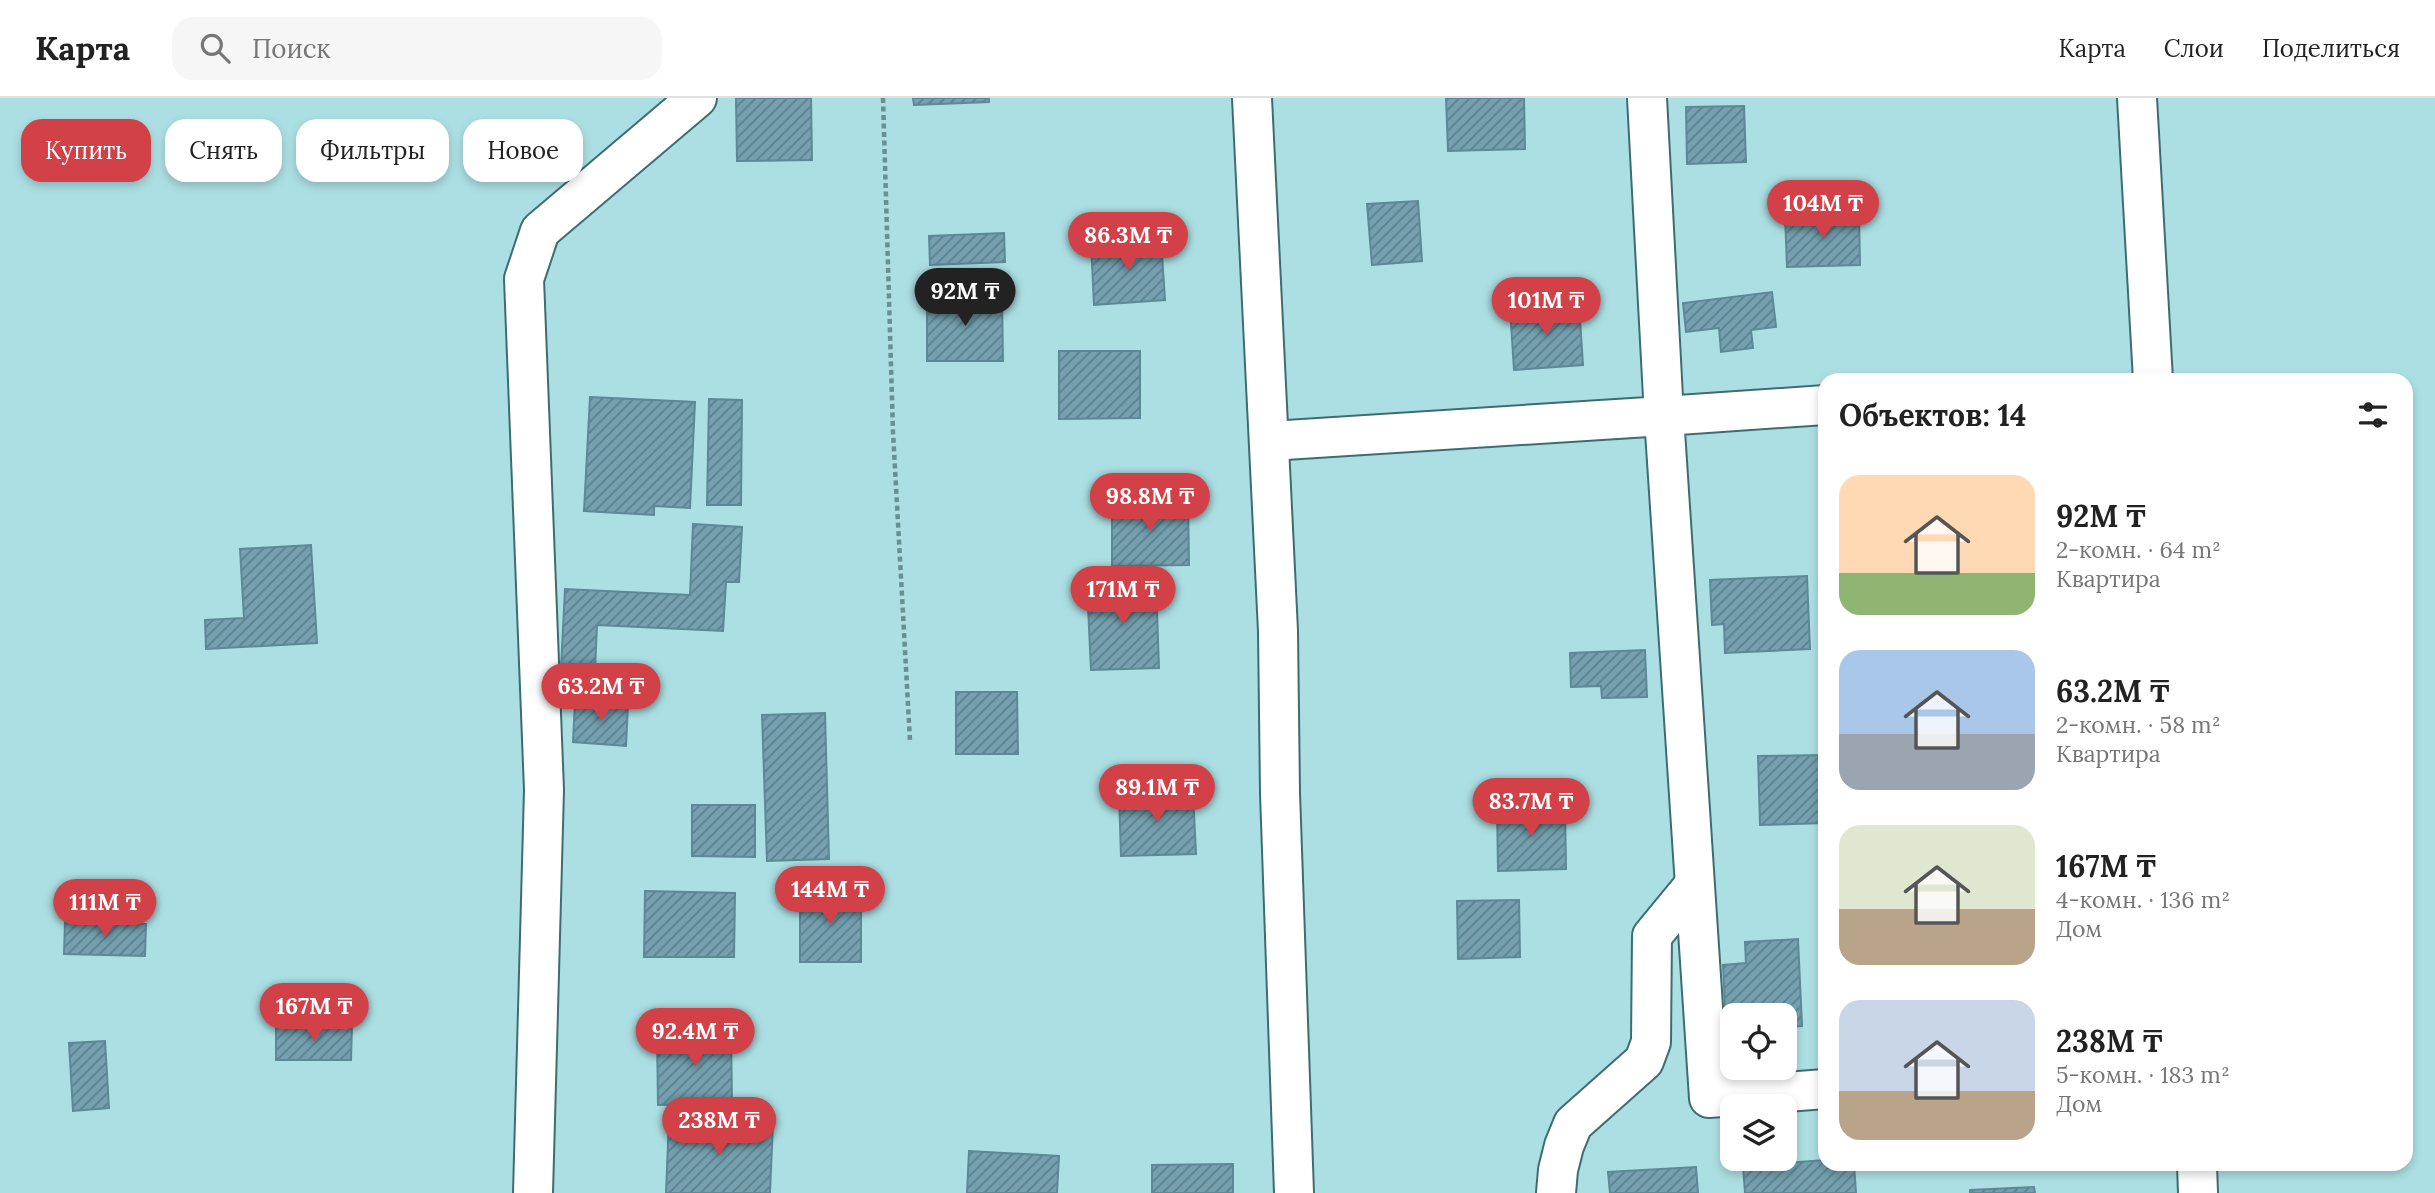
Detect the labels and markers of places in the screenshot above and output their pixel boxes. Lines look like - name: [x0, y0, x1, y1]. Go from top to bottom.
- pin: 104M ₸: [1766, 180, 1880, 240]
- pin: 86.3M ₸: [1063, 212, 1193, 272]
- pin: 92M ₸: [916, 268, 1014, 328]
- pin: 101M ₸: [1489, 278, 1603, 337]
- pin: 98.8M ₸: [1085, 474, 1215, 533]
- pin: 171M ₸: [1066, 566, 1180, 626]
- pin: 63.2M ₸: [536, 664, 666, 723]
- pin: 89.1M ₸: [1092, 764, 1222, 824]
- pin: 83.7M ₸: [1466, 778, 1596, 838]
- pin: 144M ₸: [773, 866, 887, 926]
- pin: 111M ₸: [48, 880, 162, 939]
- pin: 167M ₸: [257, 984, 371, 1043]
- pin: 92.4M ₸: [630, 1009, 760, 1068]
- pin: 238M ₸: [662, 1098, 776, 1157]

